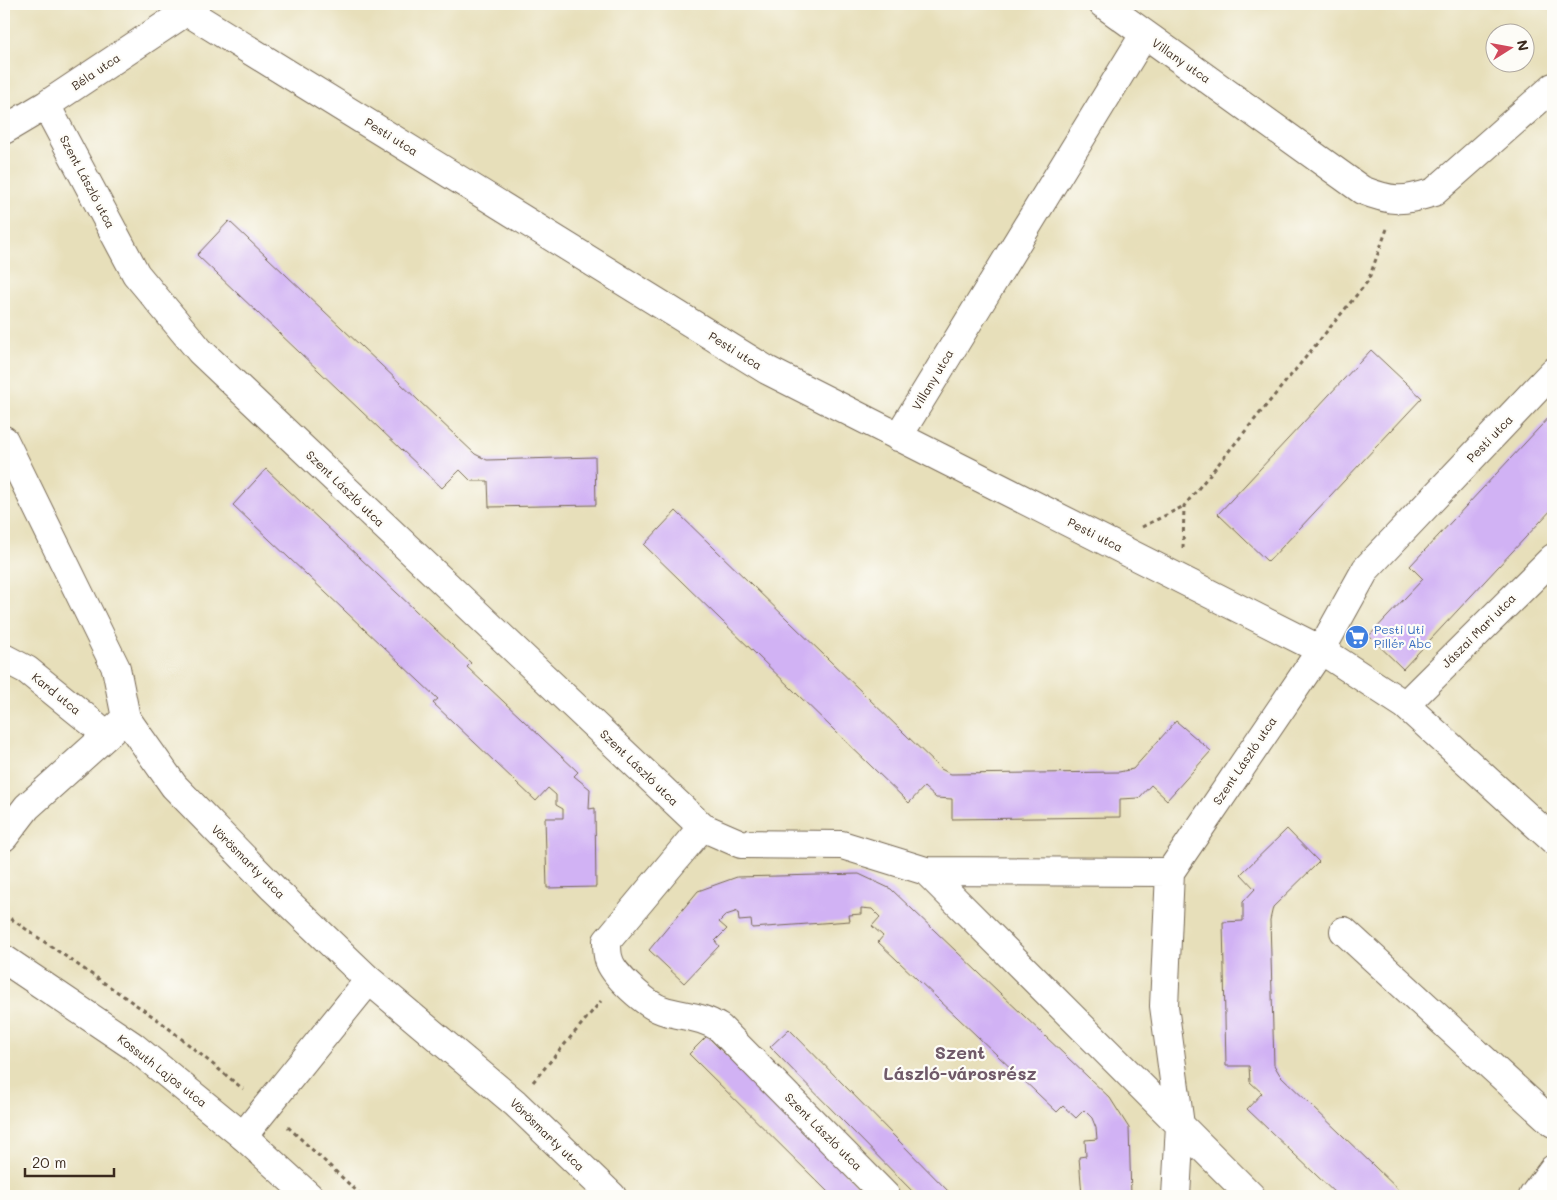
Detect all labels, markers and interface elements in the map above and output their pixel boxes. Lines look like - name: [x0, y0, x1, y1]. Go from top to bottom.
- north arrow: [1484, 22, 1534, 72]
- street label: Villany utca: [1149, 34, 1214, 86]
- text: N: [1513, 38, 1534, 52]
- street label: Béla utca: [68, 49, 123, 93]
- street label: Pesti utca: [362, 114, 421, 159]
- street label: Szent László utca: [57, 132, 119, 231]
- street label: Pesti utca: [706, 328, 765, 373]
- street label: Villany utca: [908, 346, 957, 413]
- street label: Pesti utca: [1463, 411, 1516, 465]
- street label: Szent László utca: [303, 447, 388, 530]
- street label: Pesti utca: [1065, 513, 1126, 555]
- street label: Jászai Mari utca: [1438, 590, 1519, 671]
- place label: Pesti Uti Pillér Abc: [1374, 621, 1431, 651]
- supermarket icon: Pesti Uti Pillér Abc: [1344, 624, 1370, 650]
- street label: Kard utca: [29, 669, 84, 718]
- street label: Szent László utca: [1209, 713, 1280, 808]
- street label: Szent László utca: [597, 726, 682, 809]
- street label: Vörösmarty utca: [208, 821, 289, 902]
- street label: Kossuth Lajos utca: [115, 1030, 211, 1110]
- district label: Szent László-városrész: [883, 1040, 1037, 1085]
- street label: Szent László utca: [782, 1089, 866, 1173]
- street label: Vörösmarty utca: [507, 1095, 588, 1174]
- scale bar: [25, 1145, 114, 1177]
- text: 20 m: [32, 1152, 66, 1172]

